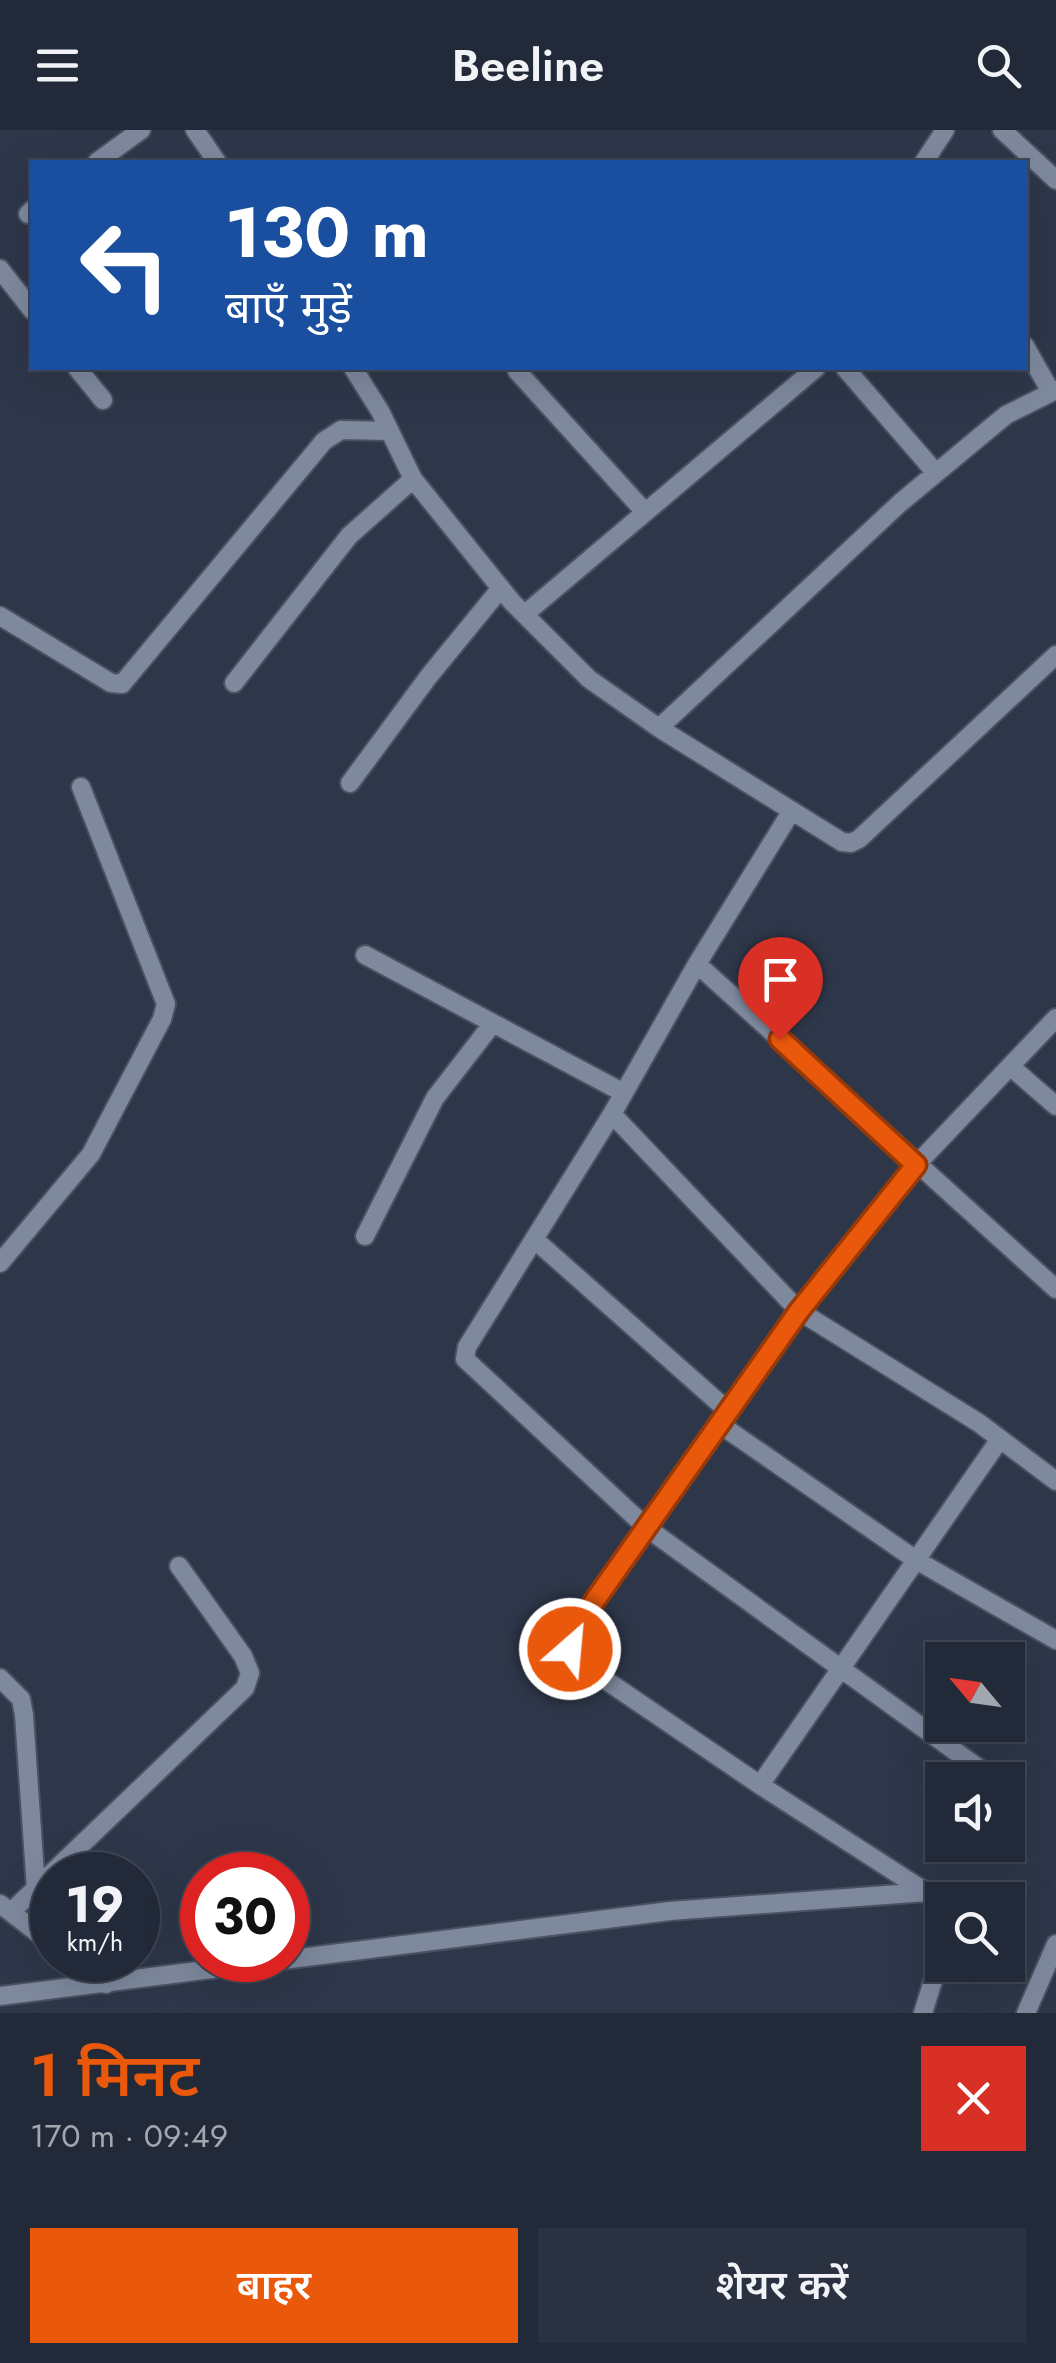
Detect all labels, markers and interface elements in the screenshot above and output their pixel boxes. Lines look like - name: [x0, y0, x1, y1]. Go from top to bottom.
- text: Beeline: [452, 33, 604, 98]
- icon: menu: [30, 38, 85, 93]
- icon: search: [971, 38, 1026, 93]
- text: 130 m: [225, 182, 429, 283]
- icon: left: [60, 200, 190, 330]
- text: बाएँ मुड़ें: [225, 275, 352, 340]
- pin: [738, 937, 823, 1040]
- icon: arrive: [753, 952, 808, 1007]
- position arrow: [518, 1597, 622, 1701]
- north arrow: [925, 1642, 1025, 1742]
- map controls: [925, 1642, 1025, 1982]
- button: sound: [925, 1762, 1025, 1862]
- speed limit sign: 30: [180, 1852, 310, 1982]
- text: 19: [66, 1868, 124, 1941]
- button: search: [925, 1882, 1025, 1982]
- text: km/h: [67, 1924, 123, 1960]
- text: 1 मिनट: [30, 2032, 199, 2119]
- button: close: [921, 2046, 1026, 2151]
- text: 170 m · 09:49: [30, 2113, 228, 2159]
- button: बाहर: [30, 2228, 518, 2343]
- button: शेयर करें: [538, 2228, 1026, 2343]

